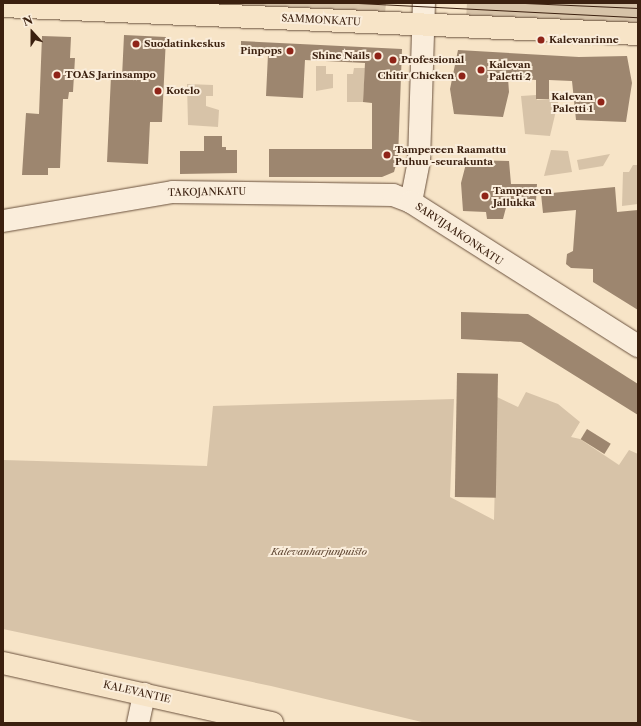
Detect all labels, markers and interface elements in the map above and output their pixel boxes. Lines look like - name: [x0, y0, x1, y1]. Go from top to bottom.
- north arrow: [12, 12, 52, 52]
- street label: SAMMONKATU: [281, 12, 361, 28]
- text: N: [21, 13, 35, 29]
- place label: Kalevanrinne: [549, 34, 619, 46]
- marker: Kalevanrinne: [536, 35, 546, 45]
- place label: Suodatinkeskus: [144, 38, 225, 50]
- marker: Suodatinkeskus: [131, 39, 141, 49]
- place label: Pinpops: [240, 45, 282, 57]
- marker: Pinpops: [285, 46, 295, 56]
- place label: Shine Nails: [312, 50, 370, 62]
- marker: Shine Nails: [373, 51, 383, 61]
- place label: Professional: [401, 54, 464, 66]
- marker: Professional: [388, 55, 398, 65]
- place label: Kalevan Paletti 2: [489, 58, 531, 82]
- marker: Kalevan Paletti 2: [476, 65, 486, 75]
- place label: TOAS Jarinsampo: [65, 69, 156, 81]
- marker: TOAS Jarinsampo: [52, 70, 62, 80]
- place label: Chitir Chicken: [377, 70, 454, 82]
- marker: Chitir Chicken: [457, 71, 467, 81]
- place label: Kotelo: [166, 85, 200, 97]
- marker: Kotelo: [153, 86, 163, 96]
- place label: Kalevan Paletti 1: [551, 90, 593, 114]
- marker: Kalevan Paletti 1: [596, 97, 606, 107]
- place label: Tampereen Raamattu Puhuu -seurakunta: [395, 143, 506, 166]
- marker: Tampereen Raamattu Puhuu -seurakunta: [382, 150, 392, 160]
- place label: Tampereen Jallukka: [493, 184, 552, 208]
- street label: TAKOJANKATU: [168, 185, 246, 199]
- marker: Tampereen Jallukka: [480, 191, 490, 201]
- street label: SARVIJAAKONKATU: [413, 200, 505, 268]
- park label: Kalevanharjunpuisto: [271, 546, 367, 558]
- street label: KALEVANTIE: [102, 678, 172, 706]

